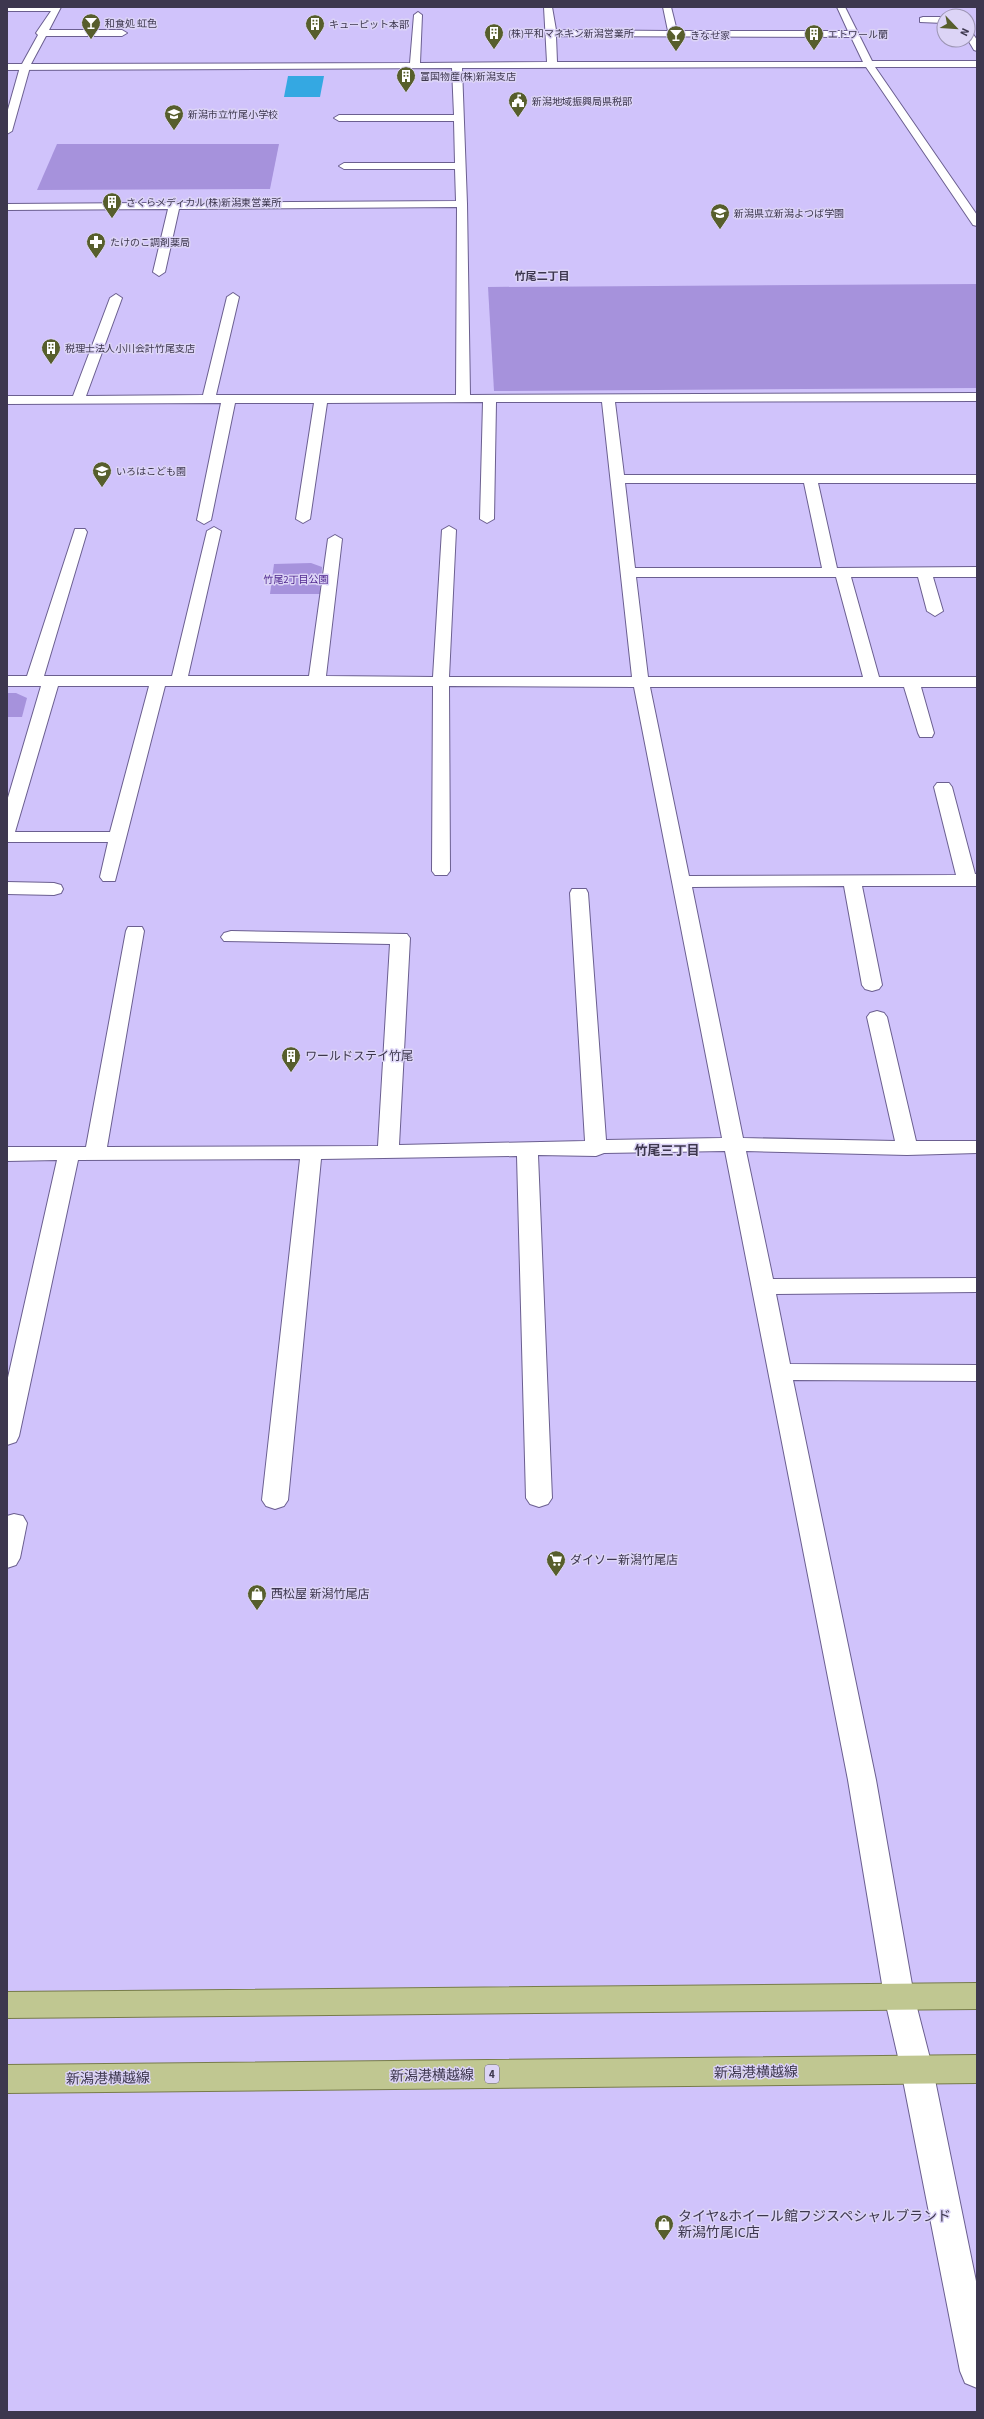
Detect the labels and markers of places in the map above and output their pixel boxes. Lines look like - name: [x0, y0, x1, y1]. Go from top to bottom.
- bar icon: 和食処 虹色: [80, 12, 102, 40]
- building icon: キューピット本部: [304, 13, 326, 41]
- place label: 和食処 虹色: [105, 17, 157, 31]
- place label: キューピット本部: [329, 18, 409, 32]
- building icon: (株)平和マネキン新潟営業所: [483, 22, 505, 50]
- building icon: エトワール蘭: [803, 23, 825, 51]
- bar icon: きなせ家: [665, 24, 687, 52]
- place label: (株)平和マネキン新潟営業所: [508, 27, 634, 41]
- place label: エトワール蘭: [828, 28, 888, 42]
- place label: きなせ家: [690, 29, 730, 43]
- building icon: 富国物産(株)新潟支店: [395, 65, 417, 93]
- place label: 富国物産(株)新潟支店: [420, 70, 516, 84]
- public building icon: 新潟地域振興局県税部: [507, 90, 529, 118]
- place label: 新潟地域振興局県税部: [532, 95, 632, 109]
- school or university icon: 新潟市立竹尾小学校: [163, 103, 185, 131]
- place label: 新潟市立竹尾小学校: [188, 108, 278, 122]
- building icon: さくらメディカル(株)新潟東営業所: [101, 191, 123, 219]
- place label: さくらメディカル(株)新潟東営業所: [126, 196, 281, 210]
- school or university icon: 新潟県立新潟よつば学園: [709, 202, 731, 230]
- place label: 新潟県立新潟よつば学園: [734, 207, 844, 221]
- pharmacy icon: たけのこ調剤薬局: [85, 231, 107, 259]
- place label: たけのこ調剤薬局: [110, 236, 190, 250]
- building icon: 税理士法人小川会計竹尾支店: [40, 337, 62, 365]
- place label: 税理士法人小川会計竹尾支店: [65, 342, 195, 356]
- school or university icon: いろはこども園: [91, 460, 113, 488]
- place label: いろはこども園: [116, 465, 186, 479]
- building icon: ワールドステイ竹尾: [280, 1045, 302, 1073]
- place label: ワールドステイ竹尾: [305, 1048, 413, 1065]
- supermarket icon: ダイソー新潟竹尾店: [545, 1549, 567, 1577]
- place label: ダイソー新潟竹尾店: [570, 1552, 678, 1569]
- shop icon: 西松屋 新潟竹尾店: [246, 1583, 268, 1611]
- place label: 西松屋 新潟竹尾店: [271, 1586, 369, 1603]
- place label: タイヤ&ホイール館フジスペシャルブランド 新潟竹尾IC店: [678, 2207, 951, 2243]
- shop icon: タイヤ&ホイール館フジスペシャルブランド 新潟竹尾IC店: [653, 2213, 675, 2241]

